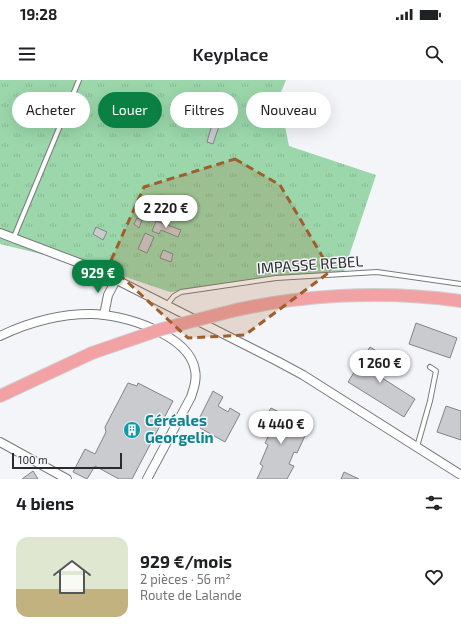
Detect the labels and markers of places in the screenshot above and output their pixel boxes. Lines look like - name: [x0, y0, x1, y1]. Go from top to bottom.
- pin: 2 220 €: [129, 195, 203, 229]
- pin: 929 €: [70, 260, 126, 294]
- pin: 1 260 €: [343, 350, 417, 384]
- place label: Céréales Georgelin: [145, 411, 214, 446]
- pin: 4 440 €: [244, 411, 318, 445]
- building icon: Céréales Georgelin: [122, 420, 142, 440]

